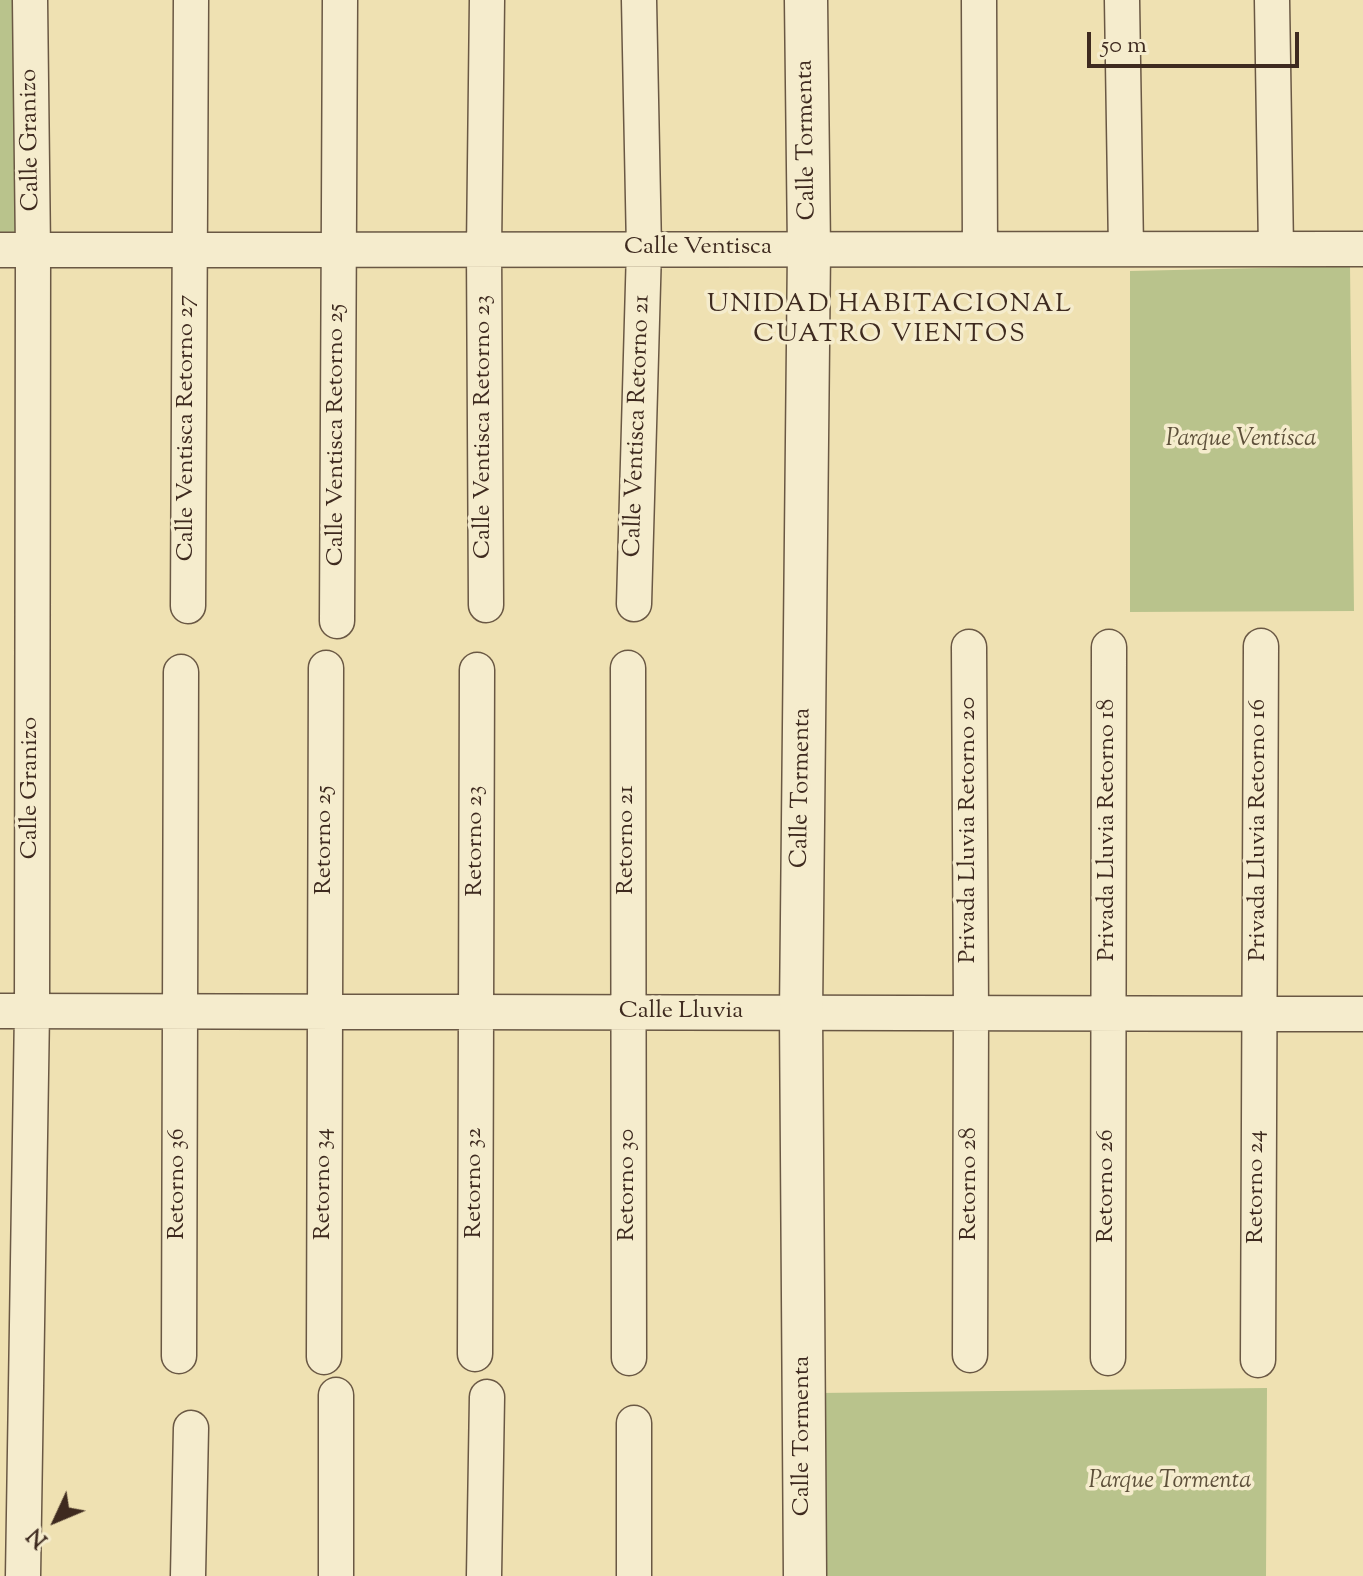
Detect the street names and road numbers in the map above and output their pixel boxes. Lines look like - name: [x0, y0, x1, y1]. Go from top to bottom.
- street label: Calle Tormenta: [792, 60, 824, 220]
- street label: Calle Granizo: [16, 69, 48, 211]
- street label: Calle Ventisca: [624, 235, 772, 263]
- street label: Calle Ventisca Retorno 21: [620, 294, 658, 558]
- street label: Calle Ventisca Retorno 27: [174, 295, 202, 561]
- street label: Calle Ventisca Retorno 23: [471, 295, 499, 559]
- street label: Calle Ventisca Retorno 25: [324, 304, 352, 566]
- street label: Privada Lluvia Retorno 20: [956, 697, 984, 963]
- street label: Privada Lluvia Retorno 18: [1095, 699, 1123, 961]
- street label: Privada Lluvia Retorno 16: [1246, 699, 1274, 961]
- street label: Calle Tormenta: [787, 708, 819, 868]
- street label: Calle Granizo: [18, 717, 46, 859]
- street label: Retorno 25: [312, 785, 340, 895]
- street label: Retorno 23: [463, 785, 491, 897]
- street label: Retorno 21: [614, 785, 642, 895]
- street label: Calle Lluvia: [619, 999, 743, 1027]
- street label: Retorno 32: [462, 1127, 490, 1239]
- street label: Retorno 28: [957, 1127, 985, 1241]
- street label: Retorno 36: [165, 1128, 193, 1240]
- street label: Retorno 34: [311, 1128, 339, 1240]
- street label: Retorno 30: [615, 1129, 643, 1241]
- street label: Retorno 26: [1094, 1129, 1122, 1243]
- street label: Retorno 24: [1244, 1130, 1272, 1244]
- street label: Calle Tormenta: [790, 1356, 818, 1516]

